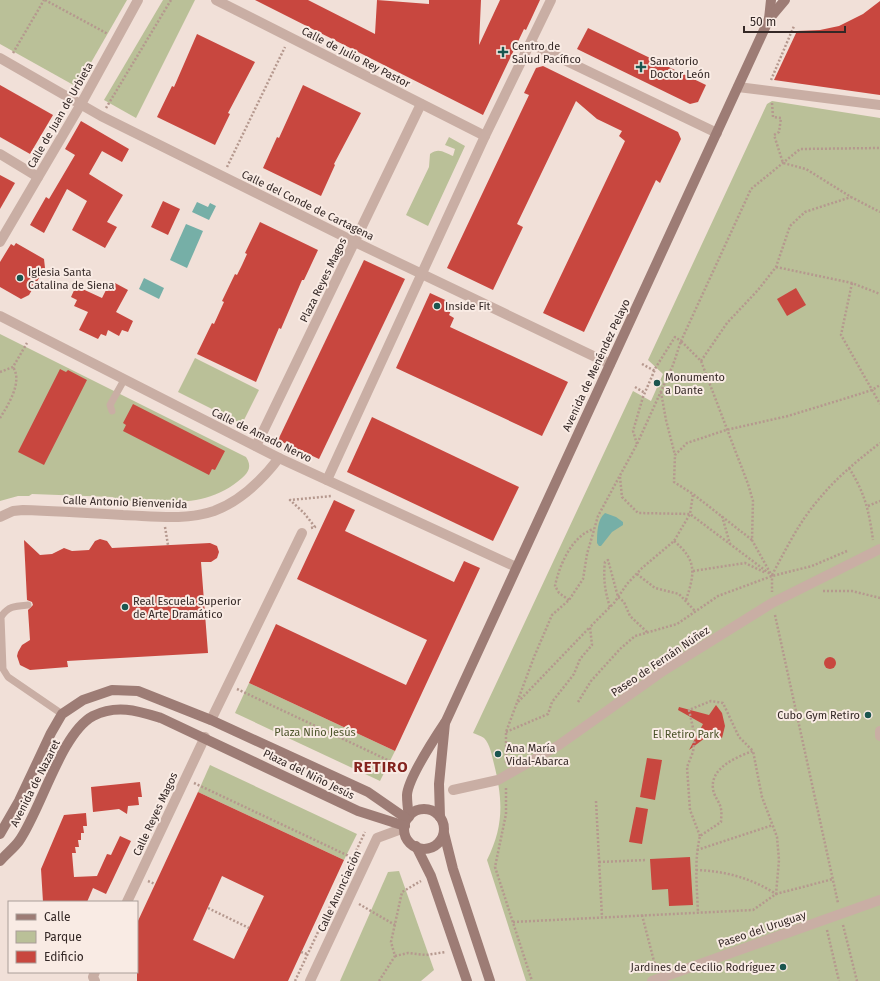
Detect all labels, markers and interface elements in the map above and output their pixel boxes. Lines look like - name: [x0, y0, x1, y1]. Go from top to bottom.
- scale bar: [744, 8, 845, 34]
- text: 50 m: [750, 15, 776, 29]
- street label: Calle de Julio Rey Pastor: [299, 24, 413, 91]
- place label: Centro de Salud Pacífico: [512, 40, 581, 66]
- marker: Centro de Salud Pacífico: [497, 46, 509, 58]
- place label: Sanatorio Doctor León: [650, 55, 710, 81]
- street label: Calle de Juan de Urbieta: [25, 60, 96, 171]
- marker: Sanatorio Doctor León: [635, 61, 647, 73]
- street label: Calle del Conde de Cartagena: [239, 168, 376, 243]
- street label: Plaza Reyes Magos: [297, 236, 350, 325]
- place label: Iglesia Santa Catalina de Siena: [28, 266, 114, 292]
- marker: Iglesia Santa Catalina de Siena: [15, 273, 25, 283]
- street label: Avenida de Menéndez Pelayo: [560, 297, 633, 434]
- place label: Inside Fit: [445, 300, 491, 313]
- marker: Inside Fit: [432, 301, 442, 311]
- place label: Monumento a Dante: [665, 371, 725, 397]
- marker: Monumento a Dante: [652, 378, 662, 388]
- street label: Calle de Amado Nervo: [210, 406, 314, 465]
- street label: Calle Antonio Bienvenida: [62, 494, 188, 511]
- place label: Real Escuela Superior de Arte Dramático: [133, 595, 242, 621]
- marker: Real Escuela Superior de Arte Dramático: [120, 602, 130, 612]
- street label: Paseo de Fernán Núñez: [609, 624, 712, 699]
- place label: Cubo Gym Retiro: [777, 709, 860, 722]
- marker: Cubo Gym Retiro: [863, 710, 873, 720]
- park label: Plaza Niño Jesús: [274, 726, 356, 739]
- park label: El Retiro Park: [653, 728, 720, 741]
- street label: Avenida de Nazaret: [8, 737, 63, 829]
- place label: Ana María Vidal-Abarca: [506, 742, 569, 768]
- street label: Plaza del Niño Jesús: [261, 747, 357, 802]
- marker: Ana María Vidal-Abarca: [493, 749, 503, 759]
- district label: RETIRO: [353, 758, 409, 776]
- street label: Calle Reyes Magos: [130, 770, 180, 858]
- street label: Calle Anunciación: [315, 848, 364, 934]
- legend: [8, 901, 138, 973]
- street label: Paseo del Uruguay: [717, 908, 808, 951]
- text: Calle: [44, 910, 71, 924]
- text: Parque: [44, 930, 82, 944]
- text: Edificio: [44, 950, 84, 964]
- place label: Jardines de Cecilio Rodríguez: [631, 961, 775, 974]
- marker: Jardines de Cecilio Rodríguez: [778, 962, 788, 972]

